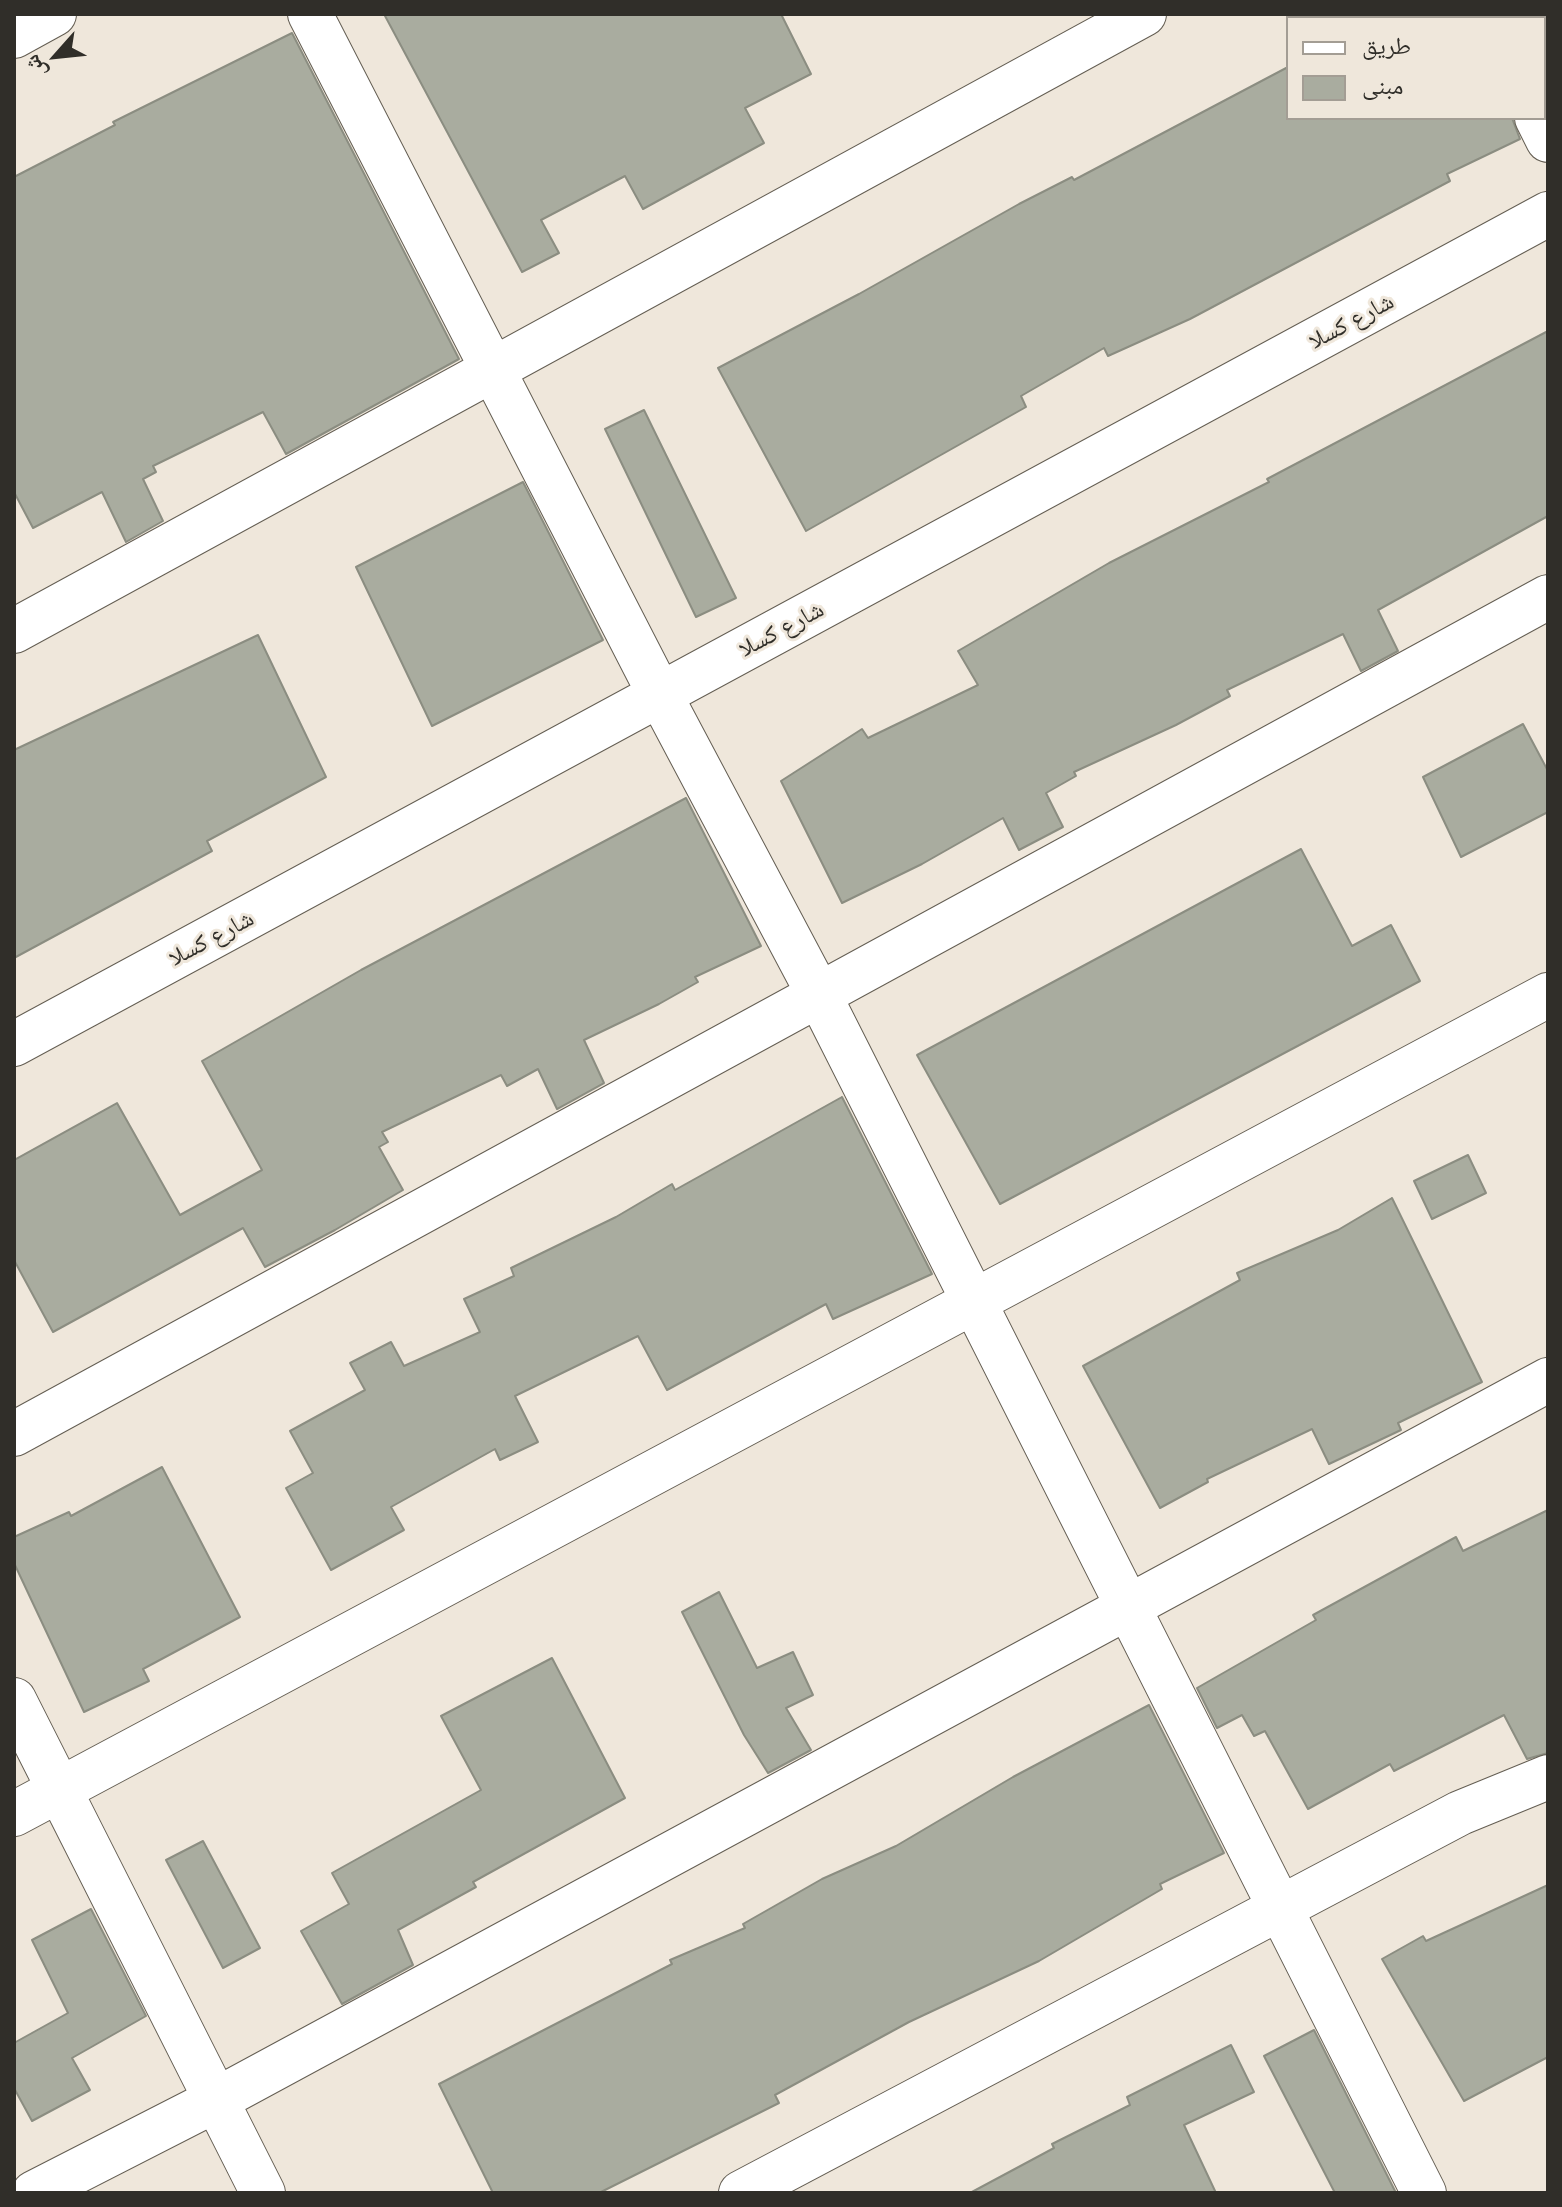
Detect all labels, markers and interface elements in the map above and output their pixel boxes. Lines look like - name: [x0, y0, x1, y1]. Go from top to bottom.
- north arrow: [16, 16, 96, 96]
- legend: [1286, 16, 1546, 120]
- text: طريق: [1362, 30, 1411, 59]
- text: ش: [17, 51, 51, 84]
- text: مبنى: [1362, 70, 1403, 99]
- street label: شارع كسلا: [1304, 287, 1398, 355]
- street label: شارع كسلا: [734, 595, 828, 663]
- street label: شارع كسلا: [164, 904, 258, 972]

